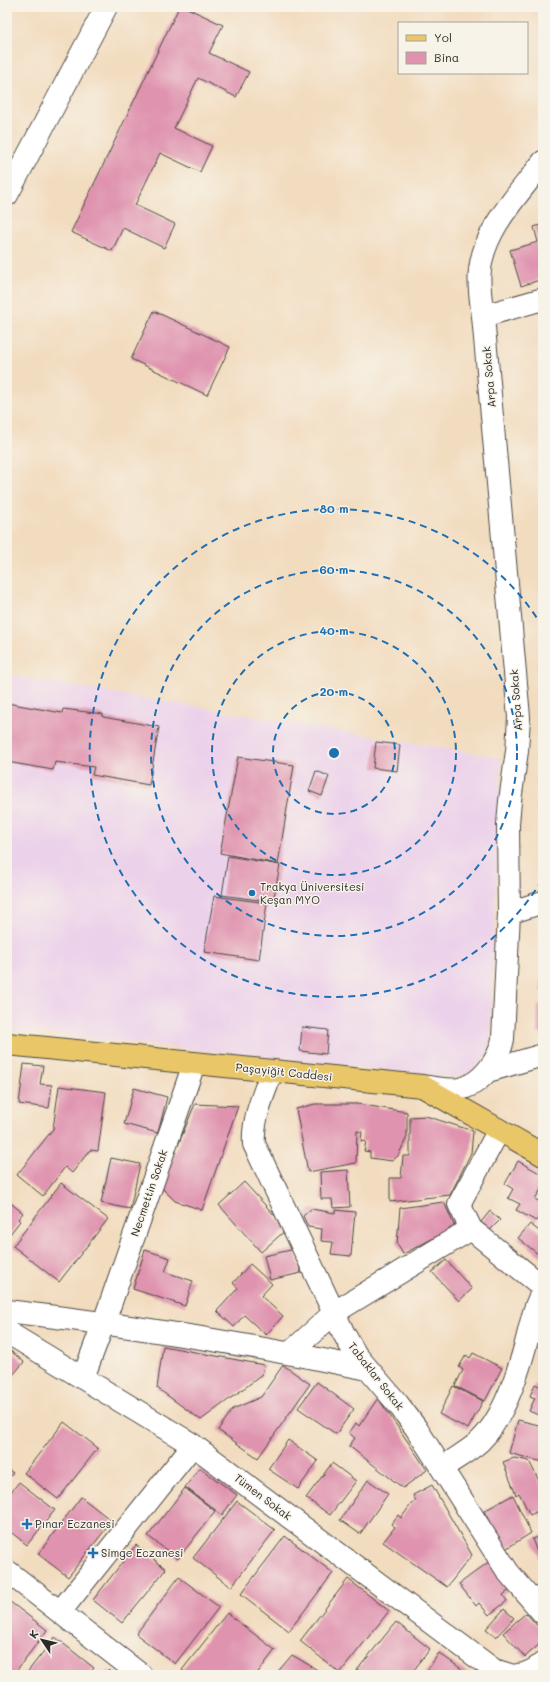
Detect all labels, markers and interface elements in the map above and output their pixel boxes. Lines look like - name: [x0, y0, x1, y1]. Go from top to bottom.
- legend: [398, 22, 528, 74]
- text: Yol: [434, 29, 452, 45]
- text: Bina: [434, 49, 459, 65]
- street label: Arpa Sokak: [478, 346, 499, 408]
- text: 80 m: [319, 500, 349, 516]
- text: 60 m: [320, 561, 348, 577]
- text: 40 m: [319, 622, 349, 638]
- street label: Arpa Sokak: [506, 669, 525, 731]
- text: 20 m: [320, 683, 348, 699]
- centre of rings: [327, 746, 341, 760]
- place label: Trakya Üniversitesi Keşan MYO: [260, 879, 364, 907]
- marker: Trakya Üniversitesi Keşan MYO: [247, 888, 257, 898]
- street label: Paşayiğit Caddesi: [235, 1059, 333, 1084]
- street label: Necmettin Sokak: [127, 1147, 170, 1238]
- street label: Tabaklar Sokak: [345, 1339, 408, 1413]
- street label: Tümen Sokak: [231, 1470, 295, 1523]
- place label: Pınar Eczanesi: [35, 1516, 115, 1531]
- marker: Pınar Eczanesi: [22, 1519, 32, 1529]
- place label: Simge Eczanesi: [101, 1545, 183, 1560]
- marker: Simge Eczanesi: [88, 1548, 98, 1558]
- north arrow: [22, 1620, 62, 1660]
- text: K: [25, 1627, 42, 1641]

